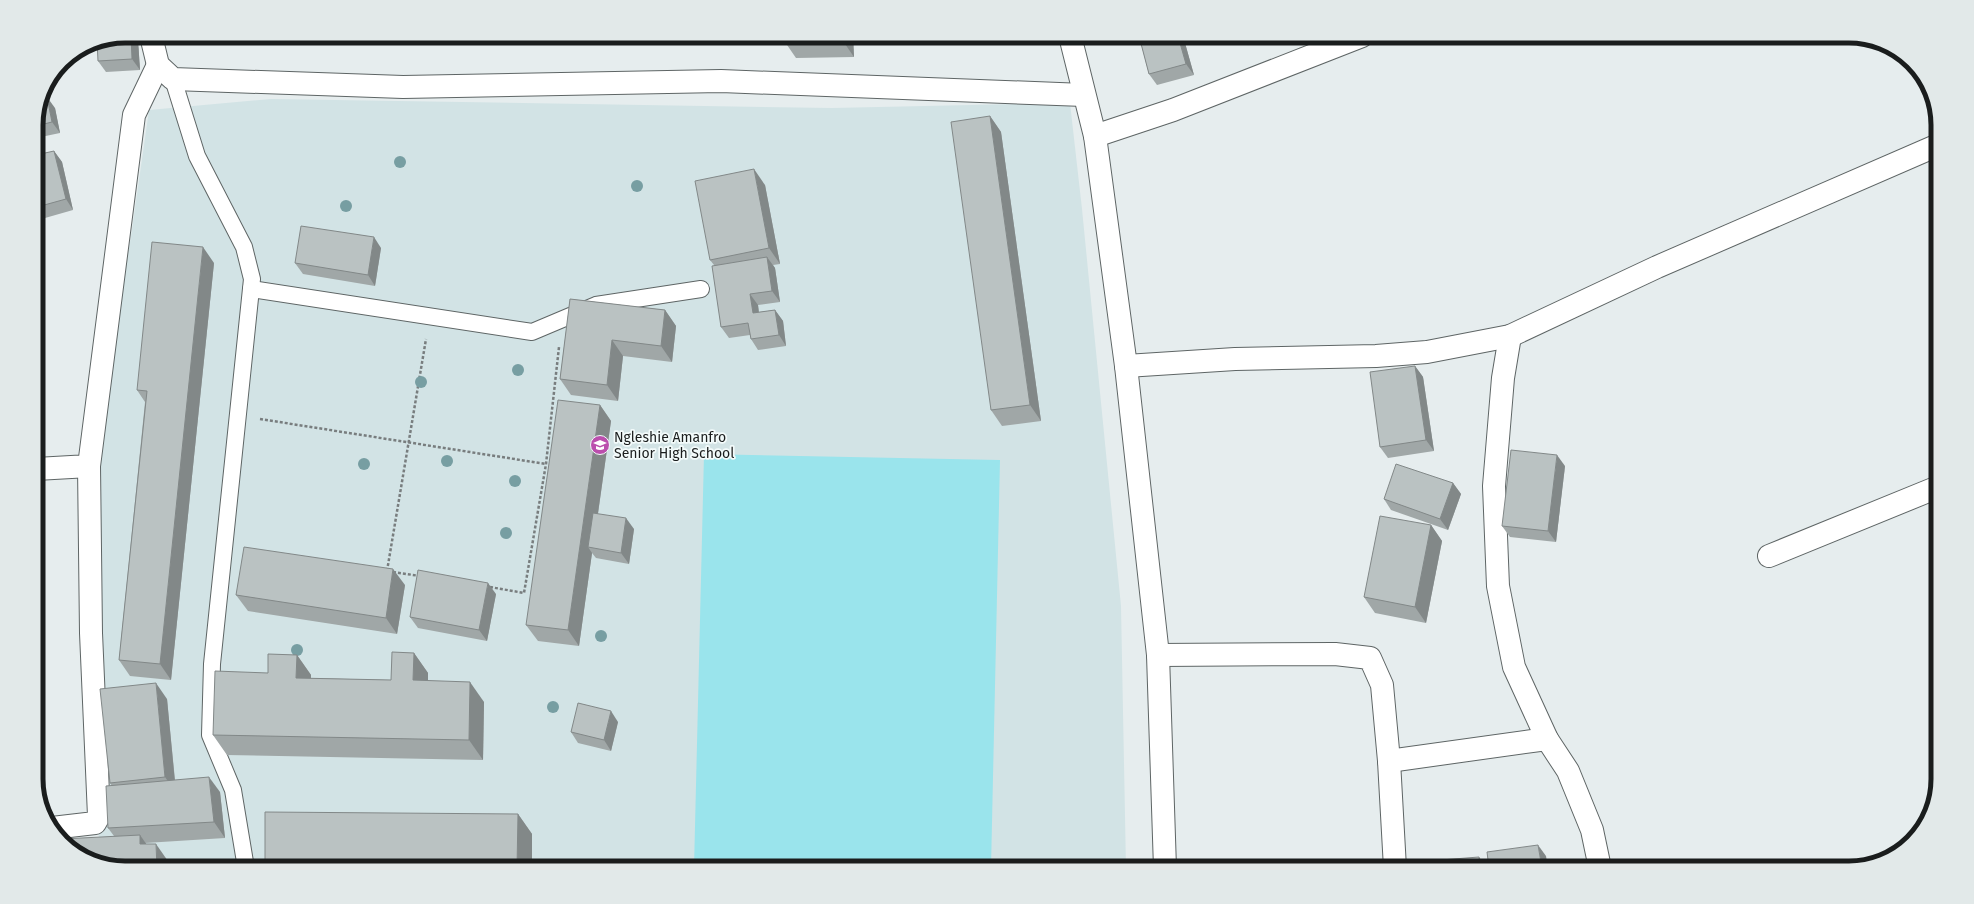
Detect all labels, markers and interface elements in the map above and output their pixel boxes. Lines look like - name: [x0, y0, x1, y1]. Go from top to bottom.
- place label: Ngleshie Amanfro Senior High School: [614, 429, 734, 462]
- school or university icon: Ngleshie Amanfro Senior High School: [589, 434, 611, 456]

